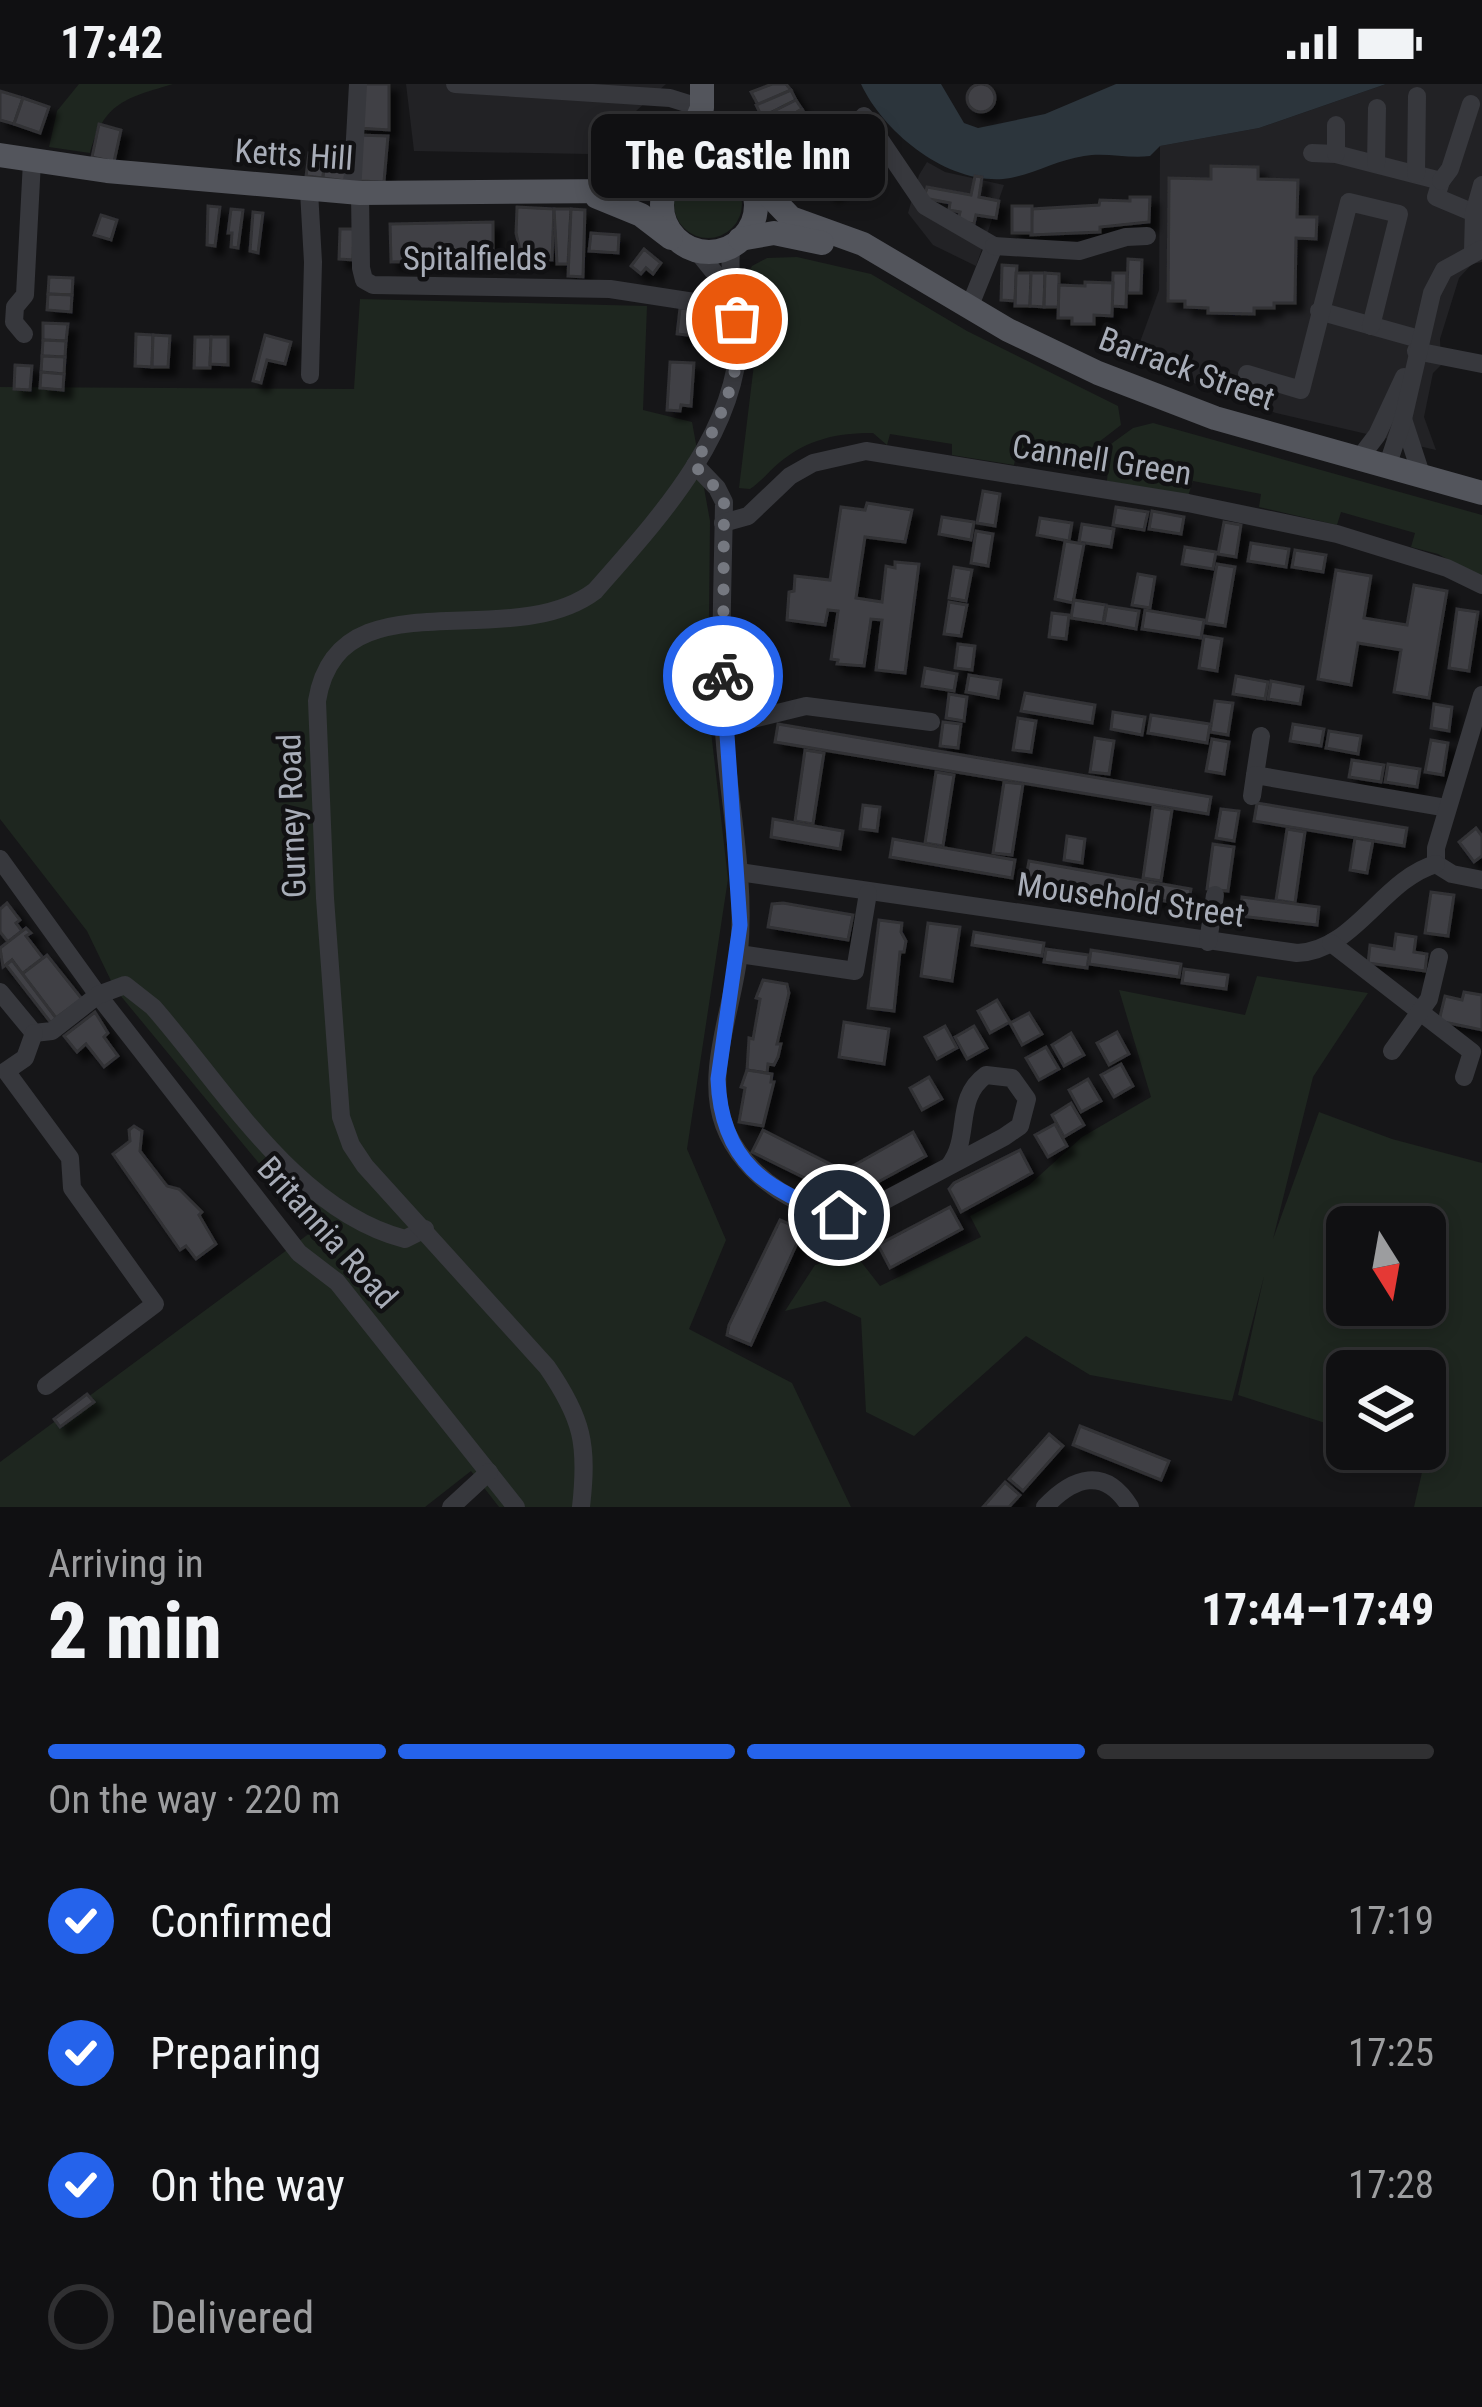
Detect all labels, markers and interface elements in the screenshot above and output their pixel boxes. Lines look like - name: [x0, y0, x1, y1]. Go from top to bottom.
- text: 17:42: [60, 16, 163, 69]
- callout: The Castle Inn: [590, 115, 884, 199]
- street label: Ketts Hill: [234, 131, 354, 178]
- text: The Castle Inn: [625, 133, 851, 179]
- street label: Spitalfields: [403, 239, 547, 278]
- pin: [686, 268, 788, 370]
- icon: bag: [704, 286, 770, 352]
- street label: Barrack Street: [1094, 319, 1280, 418]
- street label: Cannell Green: [1010, 426, 1194, 493]
- courier: [663, 616, 783, 736]
- icon: bike: [690, 643, 756, 709]
- street label: Gurney Road: [269, 733, 314, 899]
- street label: Mousehold Street: [1015, 864, 1247, 935]
- street label: Britannia Road: [249, 1149, 406, 1316]
- pin: [788, 1164, 890, 1266]
- icon: home: [806, 1182, 872, 1248]
- north arrow: [1326, 1206, 1446, 1326]
- map controls: [1326, 1206, 1446, 1470]
- button: layers: [1326, 1350, 1446, 1470]
- text: Arriving in: [48, 1541, 204, 1587]
- text: 17:44–17:49: [1201, 1583, 1434, 1636]
- text: 2 min: [48, 1586, 222, 1677]
- text: On the way · 220 m: [48, 1777, 340, 1823]
- icon: check: [48, 1888, 114, 1954]
- text: Confirmed: [150, 1895, 333, 1948]
- text: 17:19: [1348, 1898, 1434, 1944]
- icon: check: [48, 2020, 114, 2086]
- text: Preparing: [150, 2027, 321, 2080]
- text: 17:25: [1348, 2030, 1434, 2076]
- icon: check: [48, 2152, 114, 2218]
- text: On the way: [150, 2159, 345, 2212]
- text: 17:28: [1348, 2162, 1434, 2208]
- text: Delivered: [150, 2291, 314, 2344]

